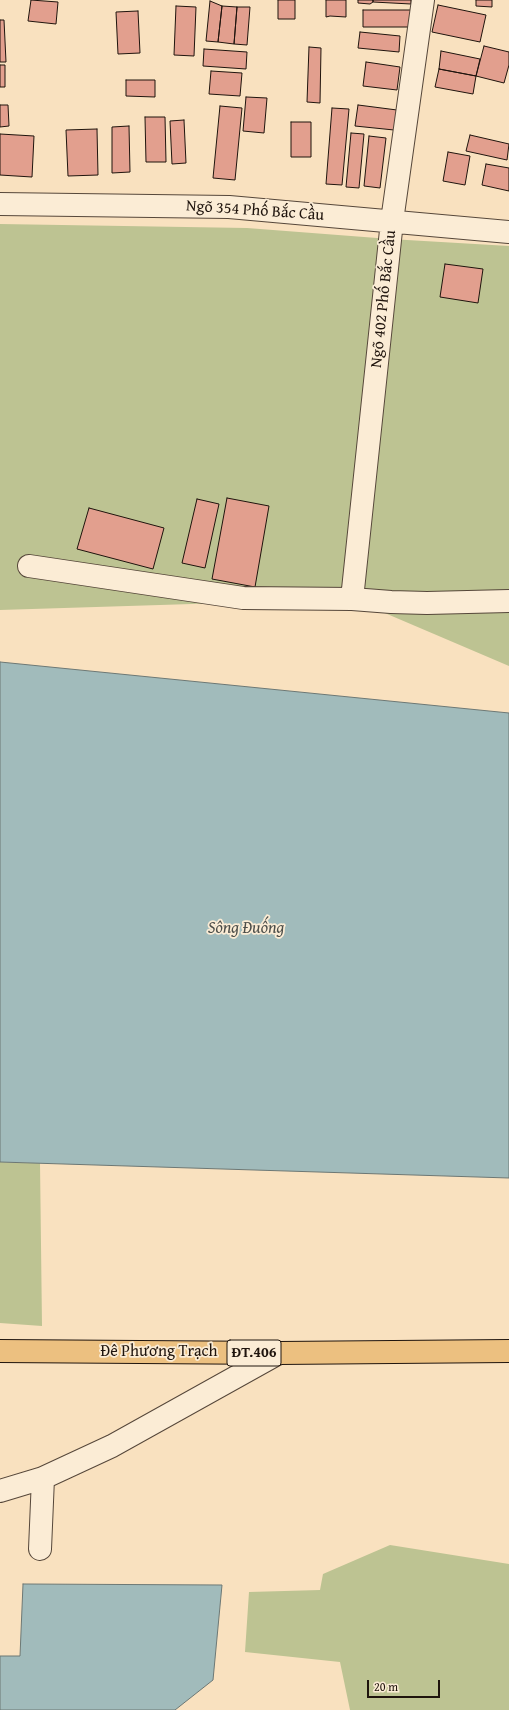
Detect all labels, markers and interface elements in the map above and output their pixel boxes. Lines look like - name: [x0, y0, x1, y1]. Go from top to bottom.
- street label: Ngõ 354 Phố Bắc Cầu: [185, 197, 325, 225]
- street label: Ngõ 402 Phố Bắc Cầu: [367, 229, 401, 369]
- water label: Sông Đuống: [208, 919, 284, 939]
- road number: ĐT.406: [227, 1340, 281, 1366]
- street label: Đê Phương Trạch: [101, 1342, 217, 1362]
- scale bar: [369, 1672, 442, 1698]
- text: 20 m: [374, 1678, 398, 1695]

